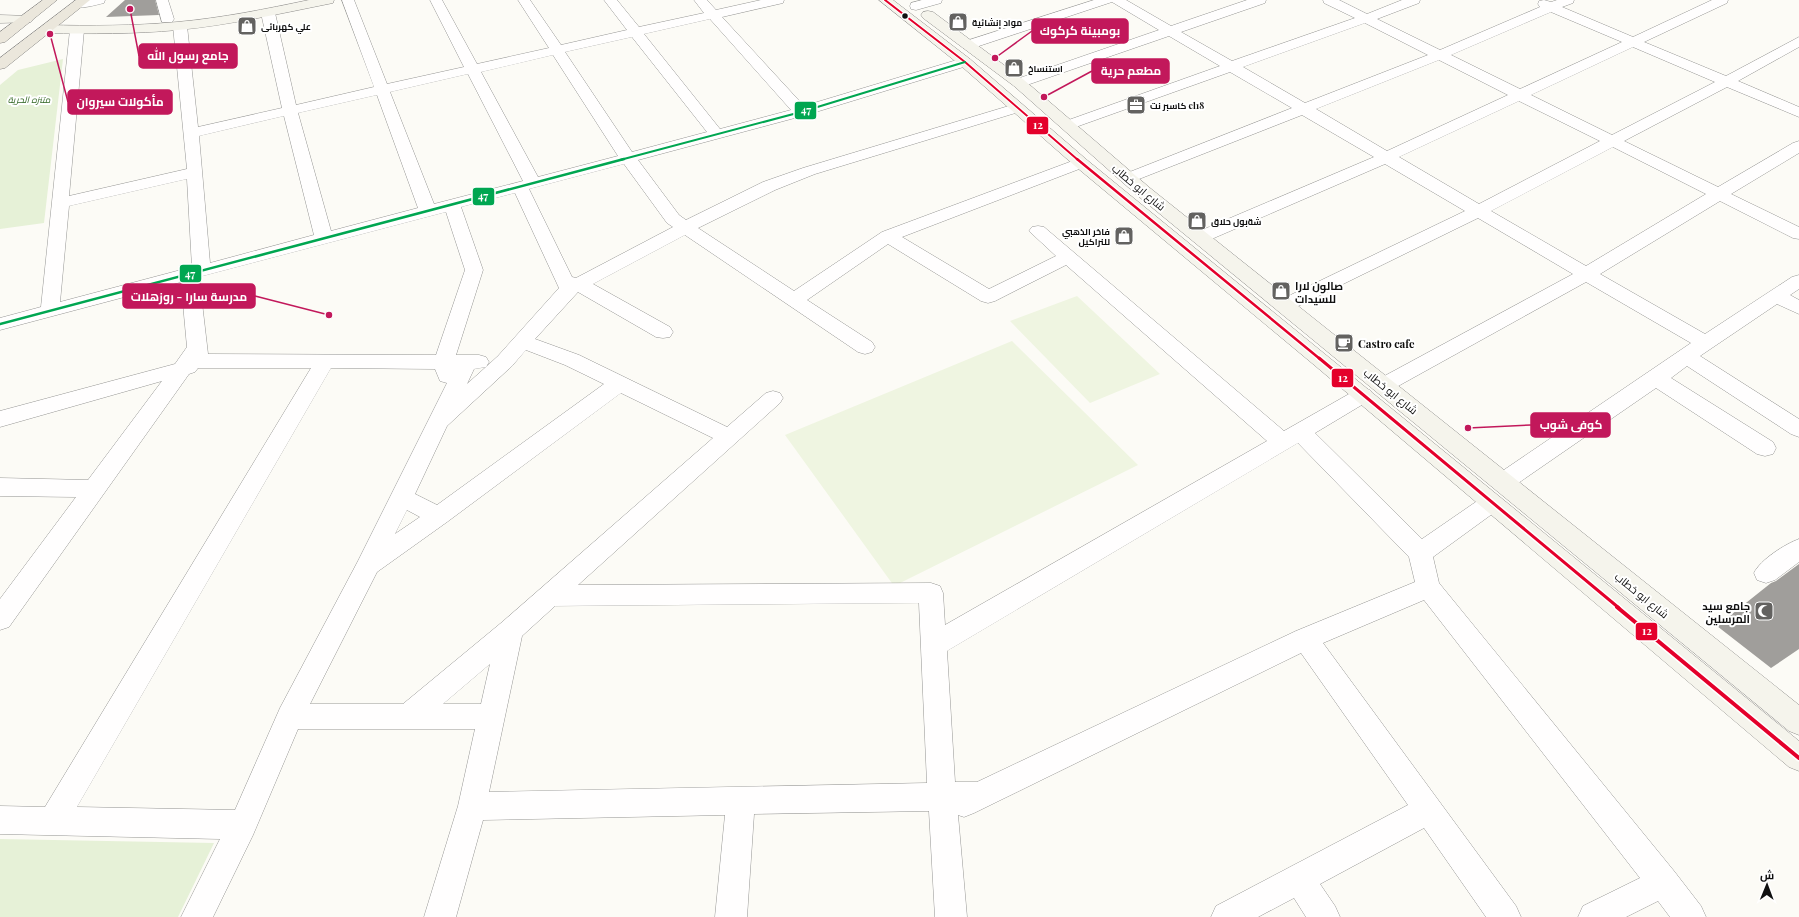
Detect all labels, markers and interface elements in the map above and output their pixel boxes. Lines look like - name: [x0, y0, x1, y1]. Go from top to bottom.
- unlabelled marker: [900, 11, 910, 21]
- shop icon: مواد إنشائية: [947, 11, 969, 33]
- shop icon: علي كهربائى: [236, 15, 258, 37]
- place label: مواد إنشائية: [972, 16, 1022, 29]
- callout: بومبينة كركوك: [1032, 19, 1128, 43]
- place label: علي كهربائى: [261, 20, 311, 35]
- text: بومبينة كركوك: [1040, 22, 1120, 39]
- callout: جامع رسول الله: [139, 44, 237, 68]
- text: جامع رسول الله: [147, 47, 229, 65]
- shop icon: استنساخ: [1003, 57, 1025, 79]
- callout: مطعم حرية: [1092, 59, 1169, 83]
- place label: استنساخ: [1028, 62, 1063, 76]
- text: مطعم حرية: [1101, 62, 1161, 79]
- callout: مأكولات سيروان: [68, 90, 172, 114]
- park label: متنزه الحرية: [8, 93, 51, 105]
- text: مأكولات سيروان: [76, 93, 164, 110]
- office icon: كاسبر نت el18: [1125, 94, 1147, 116]
- place label: كاسبر نت el18: [1150, 99, 1204, 112]
- line badge: 47: [794, 101, 817, 120]
- text: 47: [801, 102, 811, 117]
- line badge: 12: [1026, 116, 1049, 135]
- text: 12: [1033, 117, 1043, 132]
- street label: شارع ابو خطاب: [1109, 160, 1169, 215]
- line badge: 47: [472, 187, 495, 206]
- text: 47: [478, 188, 488, 203]
- shop icon: شةبول حلاق: [1186, 210, 1208, 232]
- place label: شةبول حلاق: [1211, 215, 1261, 228]
- place label: فاخر الذهبي للنراكيل: [1062, 225, 1110, 248]
- shop icon: فاخر الذهبي للنراكيل: [1113, 225, 1135, 247]
- line badge: 47: [179, 264, 202, 283]
- text: 47: [185, 266, 195, 281]
- place label: صالون لارا للسيدات: [1295, 278, 1343, 306]
- shop icon: صالون لارا للسيدات: [1270, 280, 1292, 302]
- callout: مدرسة سارا - روزهلات: [123, 284, 255, 308]
- text: مدرسة سارا - روزهلات: [131, 288, 247, 305]
- cafe icon: Castro cafe: [1333, 332, 1355, 354]
- place label: Castro cafe: [1358, 336, 1415, 351]
- street label: شارع ابو خطاب: [1360, 365, 1421, 418]
- line badge: 12: [1331, 368, 1354, 388]
- text: 12: [1338, 370, 1348, 385]
- callout: كوفى شوب: [1531, 413, 1610, 437]
- text: كوفى شوب: [1540, 416, 1602, 433]
- street label: شارع ابو خطاب: [1611, 569, 1672, 622]
- place label: جامع سيد المرسلين: [1702, 598, 1750, 626]
- mosque icon: جامع سيد المرسلين: [1753, 600, 1775, 622]
- line badge: 12: [1635, 622, 1658, 641]
- text: 12: [1642, 623, 1652, 638]
- north arrow: [1747, 865, 1787, 905]
- text: ش: [1760, 867, 1774, 882]

